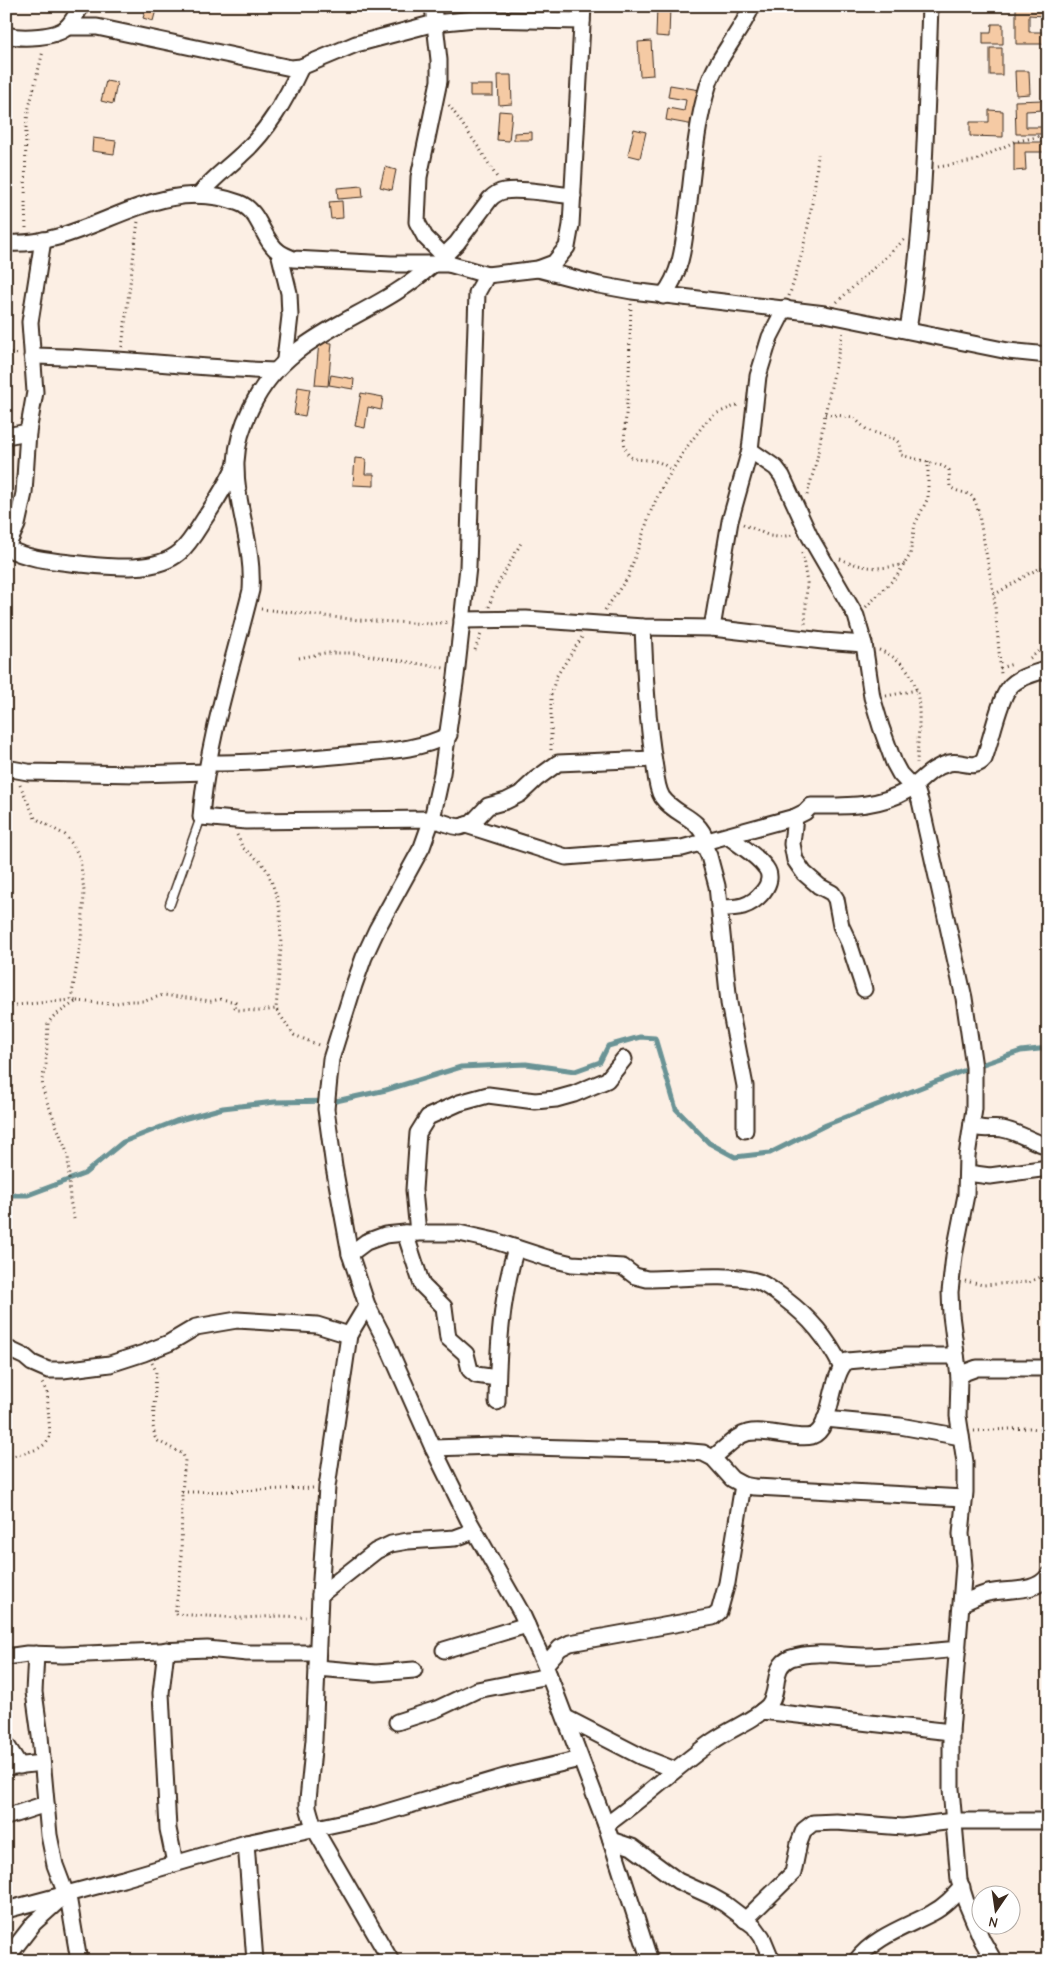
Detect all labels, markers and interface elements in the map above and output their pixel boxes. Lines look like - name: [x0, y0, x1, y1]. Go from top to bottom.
- north arrow: [972, 1884, 1022, 1934]
- text: N: [987, 1913, 1000, 1931]

